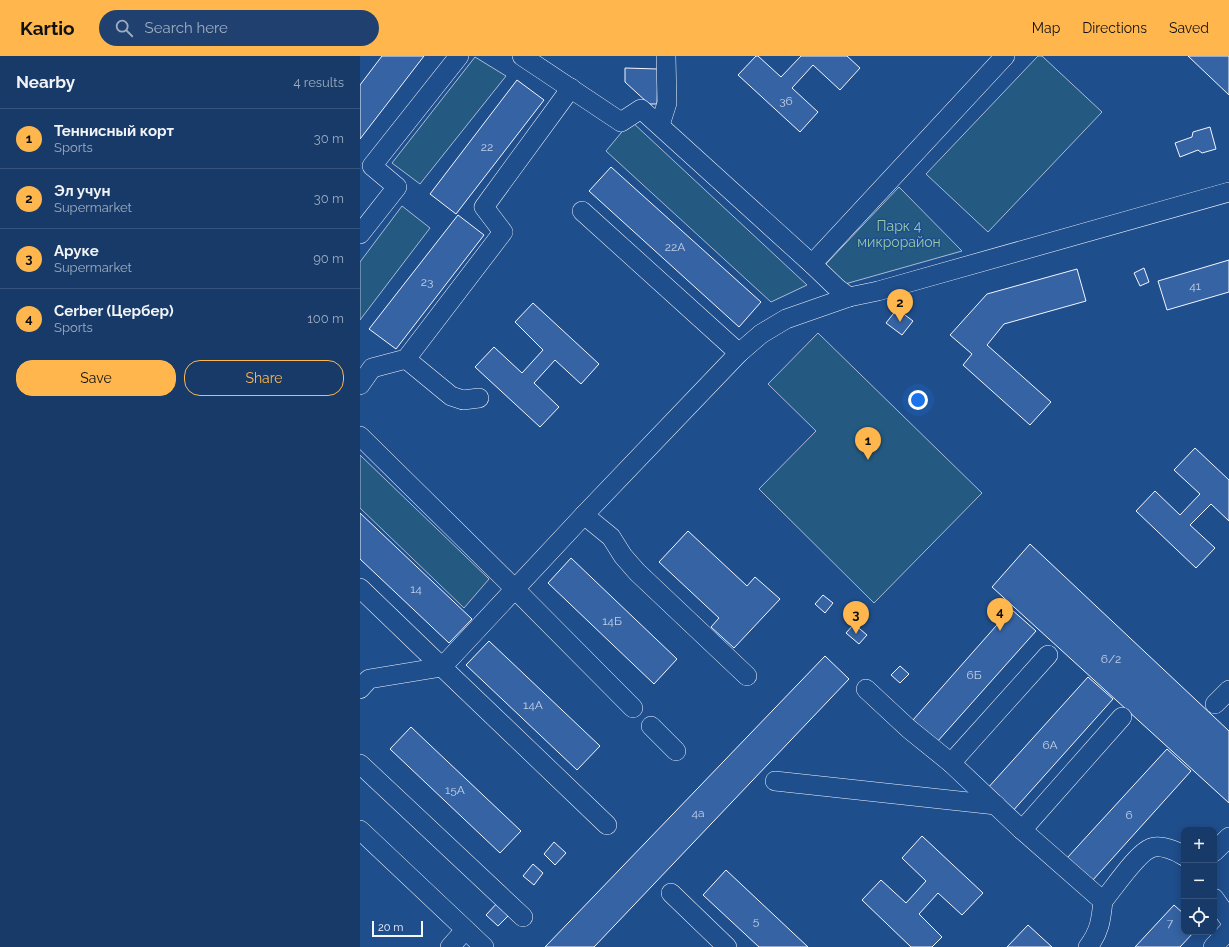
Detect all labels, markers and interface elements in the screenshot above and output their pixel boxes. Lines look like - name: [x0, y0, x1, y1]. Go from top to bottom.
- search box: [99, 10, 379, 46]
- text: Kartio: [20, 17, 75, 39]
- icon: search: [113, 17, 135, 39]
- text: Search here: [145, 19, 228, 37]
- text: Map: [1032, 20, 1060, 36]
- text: Directions: [1082, 20, 1147, 36]
- text: Saved: [1169, 20, 1209, 36]
- text: Nearby: [16, 72, 75, 92]
- text: 4 results: [293, 75, 344, 90]
- house number: 36: [779, 94, 793, 108]
- text: Теннисный корт: [54, 122, 174, 140]
- text: 1: [26, 131, 32, 146]
- text: 30 m: [314, 131, 344, 146]
- text: Sports: [54, 140, 93, 155]
- house number: 22: [481, 140, 493, 154]
- text: Эл учун: [54, 182, 111, 200]
- text: 2: [25, 191, 33, 206]
- text: 30 m: [314, 191, 344, 206]
- text: Supermarket: [54, 200, 132, 215]
- park label: Парк 4 микрорайон: [857, 218, 941, 250]
- house number: 22А: [665, 240, 685, 254]
- text: Аруке: [54, 242, 99, 260]
- text: 3: [25, 251, 33, 266]
- text: 90 m: [313, 251, 344, 266]
- text: Supermarket: [54, 260, 132, 275]
- house number: 23: [421, 275, 433, 289]
- house number: 41: [1189, 279, 1201, 293]
- pin: 2: [887, 289, 913, 322]
- text: Cerber (Цербер): [54, 302, 174, 320]
- text: 4: [25, 311, 33, 326]
- text: 100 m: [307, 311, 344, 326]
- text: Sports: [54, 320, 93, 335]
- button: Save: [16, 360, 176, 396]
- button: Share: [184, 360, 344, 396]
- your location: [908, 390, 928, 410]
- pin: 1: [855, 427, 881, 460]
- house number: 14: [410, 582, 422, 596]
- pin: 4: [987, 598, 1013, 631]
- pin: 3: [843, 601, 869, 634]
- house number: 14Б: [602, 614, 622, 628]
- house number: 6/2: [1101, 652, 1121, 666]
- house number: 6Б: [966, 668, 982, 682]
- house number: 14А: [523, 698, 543, 712]
- house number: 6А: [1042, 738, 1058, 752]
- house number: 15А: [445, 783, 465, 797]
- house number: 4а: [691, 806, 705, 820]
- house number: 6: [1125, 808, 1133, 822]
- map controls: [1181, 827, 1217, 935]
- button: +: [1181, 827, 1217, 863]
- button: −: [1181, 863, 1217, 899]
- button: locate: [1181, 899, 1217, 935]
- house number: 5: [753, 914, 760, 928]
- house number: 7: [1167, 916, 1174, 930]
- scale bar: [372, 919, 423, 938]
- text: 20 m: [378, 921, 403, 934]

